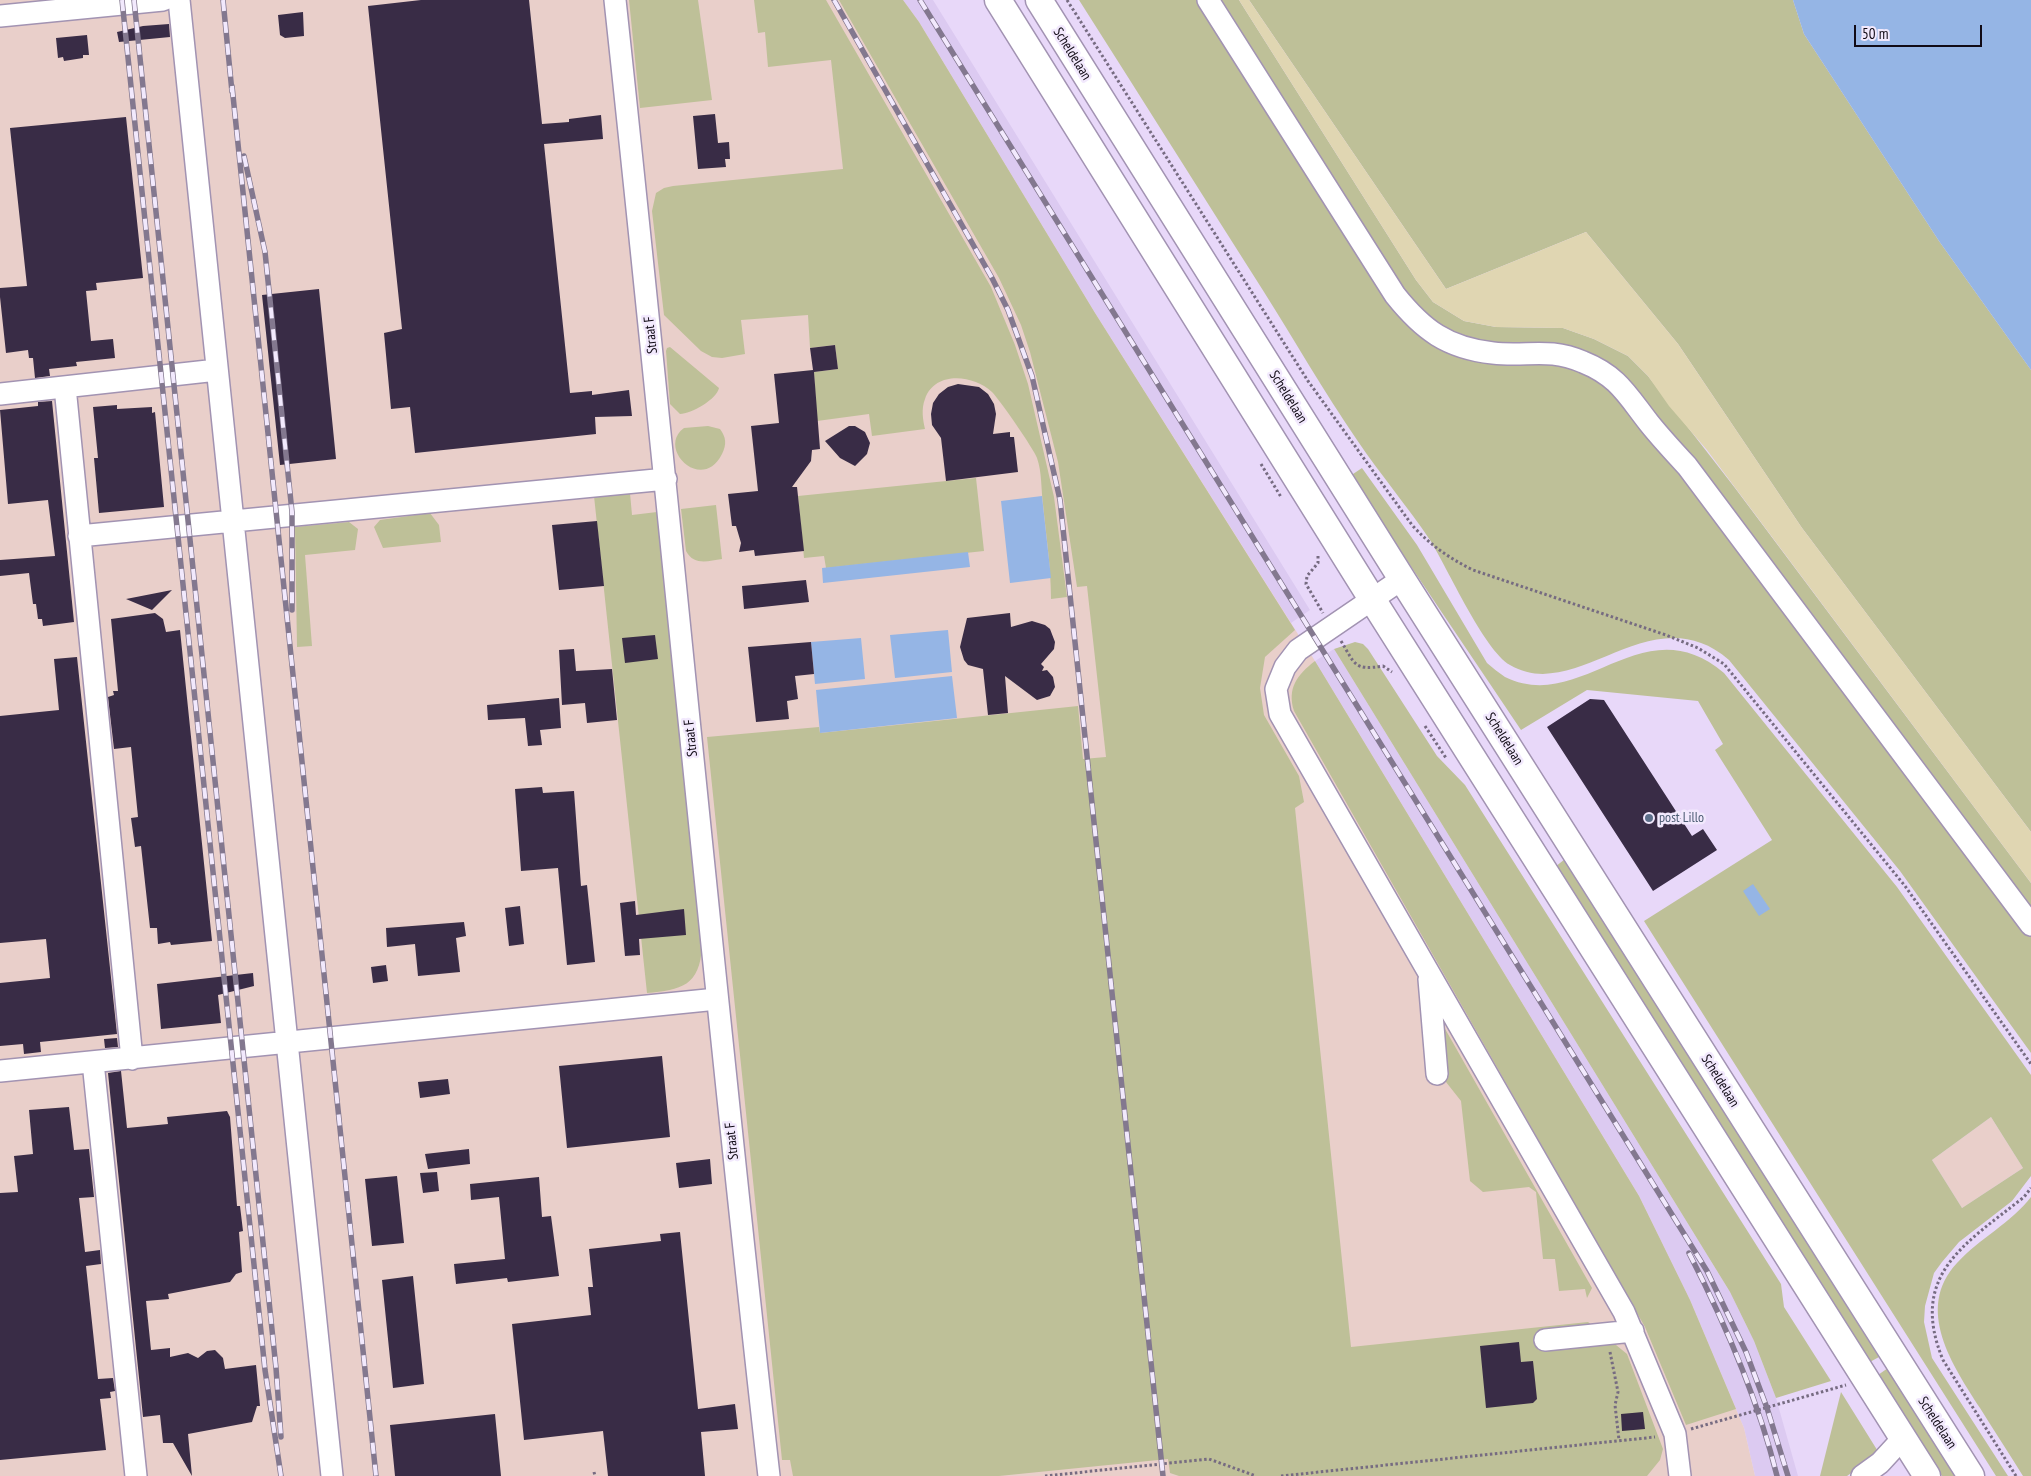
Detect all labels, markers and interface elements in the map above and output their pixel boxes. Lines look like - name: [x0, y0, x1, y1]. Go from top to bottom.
- scale bar: [1856, 15, 1984, 47]
- text: 50 m: [1862, 24, 1888, 43]
- street label: Scheldelaan: [1049, 25, 1095, 83]
- street label: Straat F: [641, 315, 661, 355]
- street label: Scheldelaan: [1265, 368, 1311, 426]
- street label: Scheldelaan: [1481, 710, 1527, 768]
- street label: Straat F: [681, 718, 701, 758]
- place label: post Lillo: [1659, 810, 1704, 826]
- marker: post Lillo: [1643, 812, 1655, 824]
- street label: Scheldelaan: [1697, 1052, 1743, 1110]
- street label: Straat F: [722, 1121, 742, 1161]
- street label: Scheldelaan: [1914, 1394, 1960, 1452]

